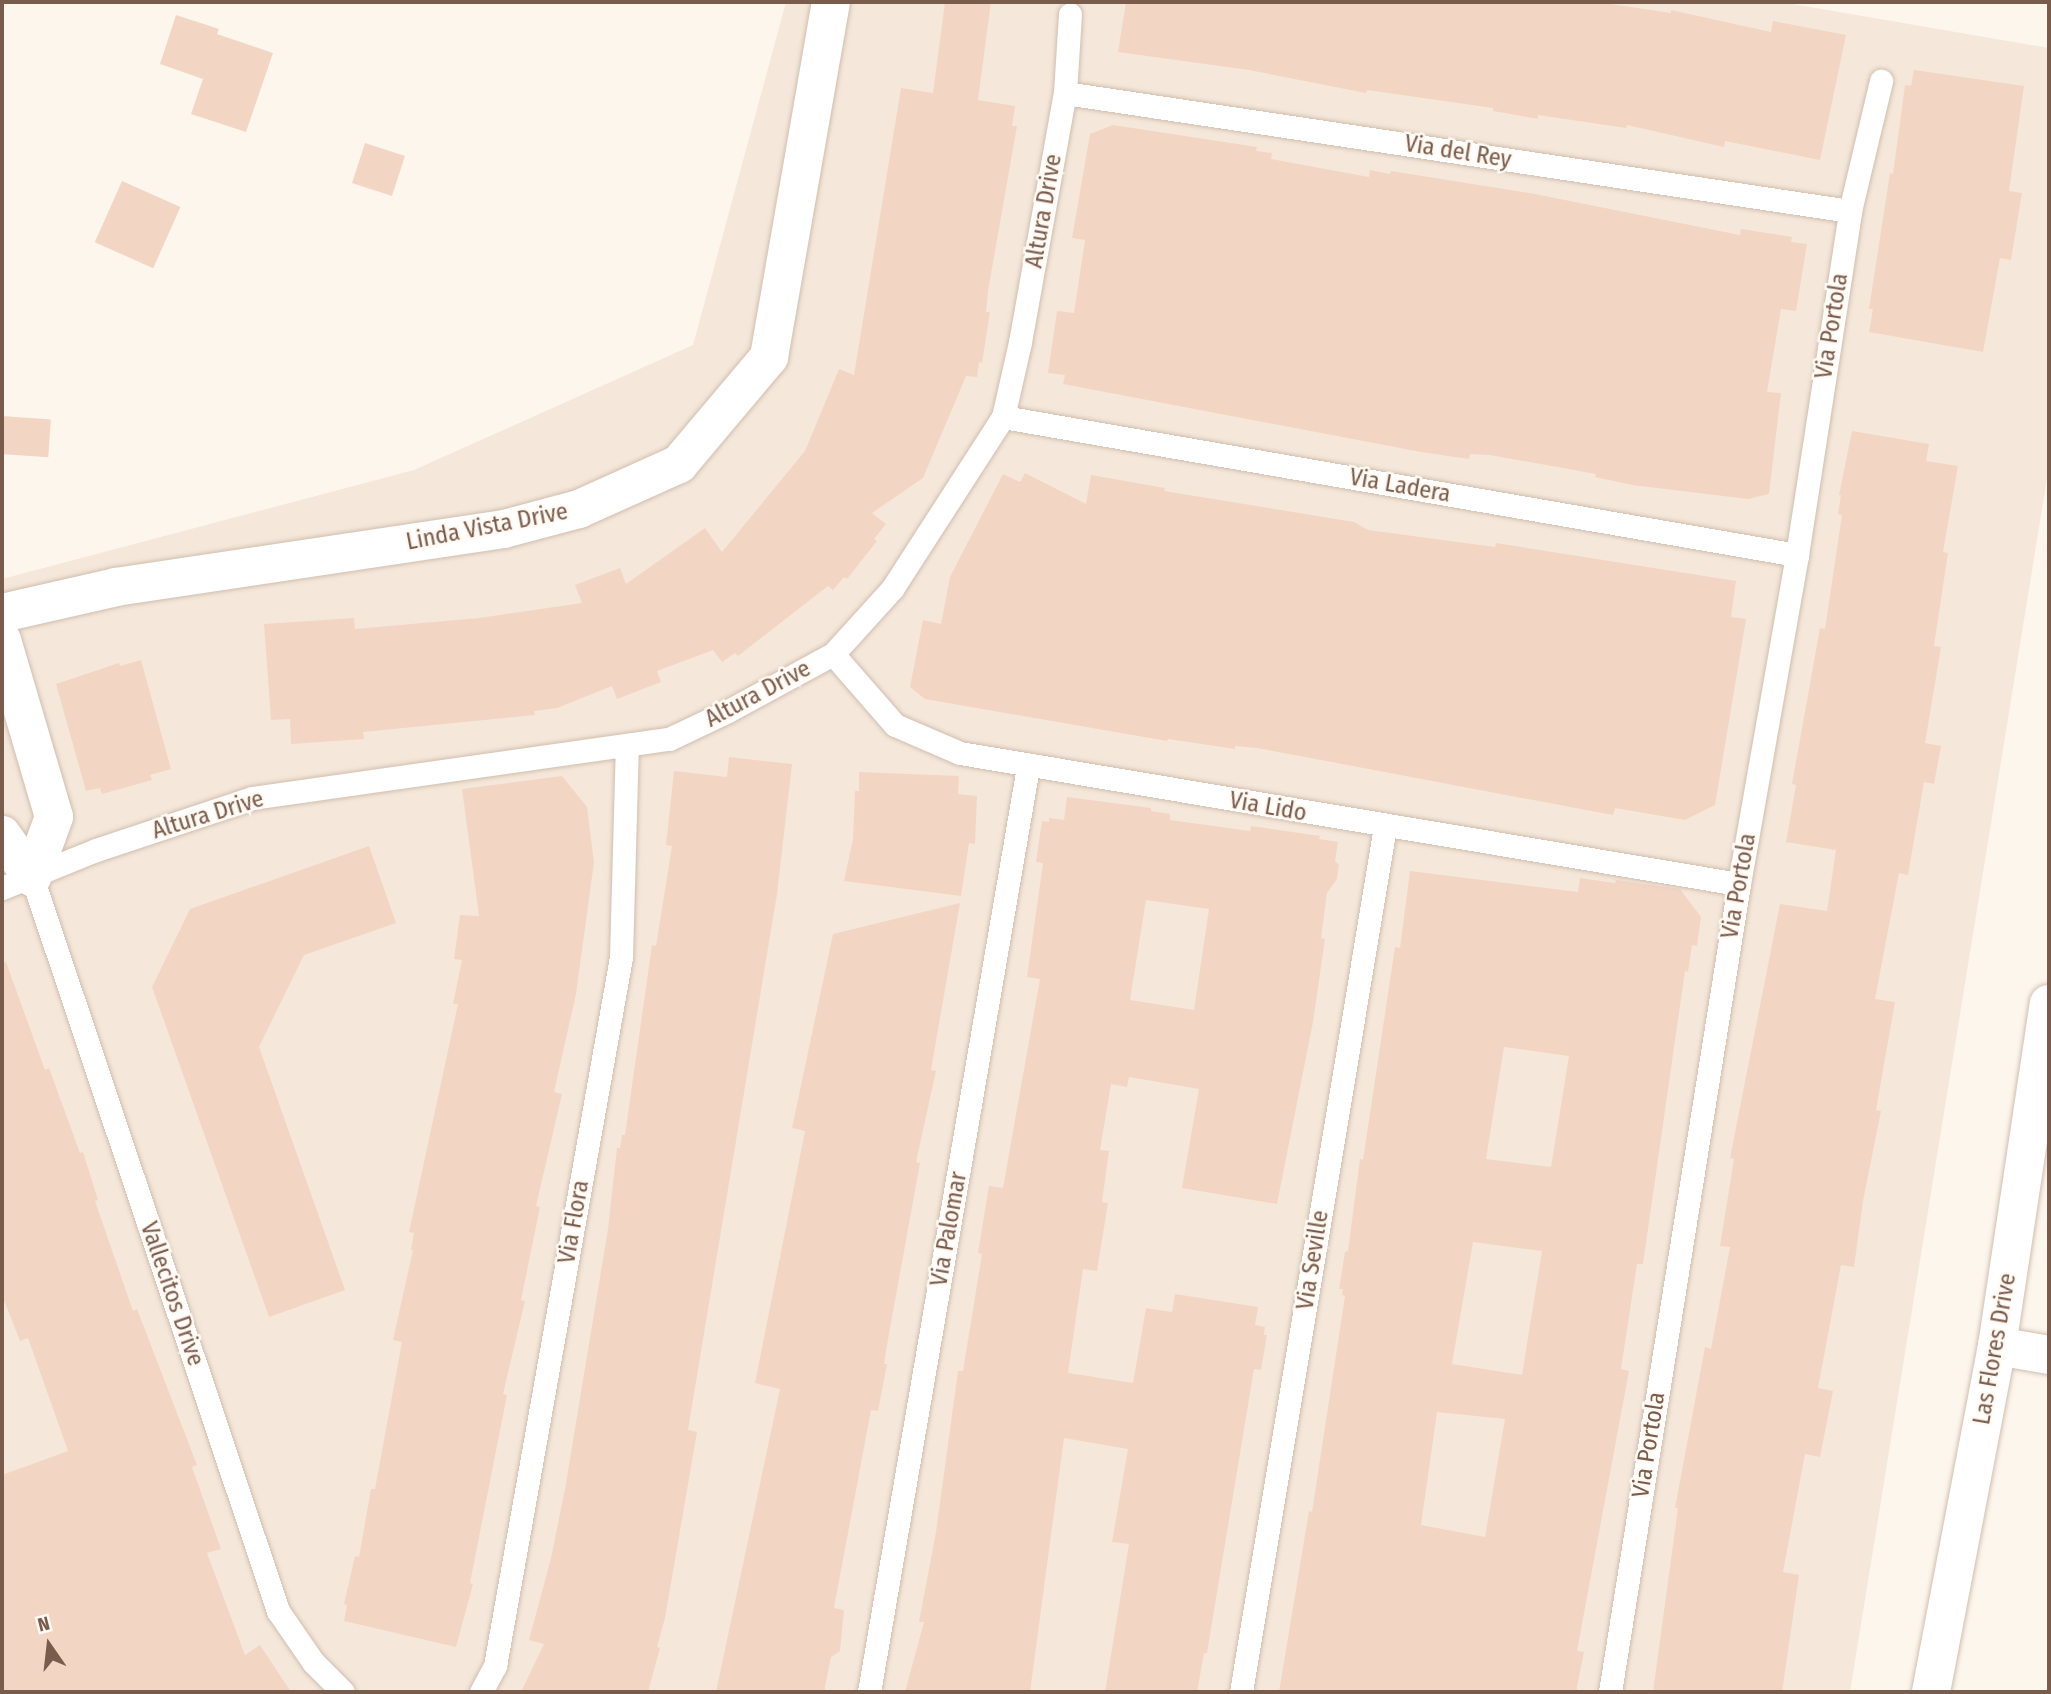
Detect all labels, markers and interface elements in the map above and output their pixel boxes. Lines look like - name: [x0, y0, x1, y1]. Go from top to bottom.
- street label: Via del Rey: [1403, 129, 1513, 175]
- street label: Altura Drive: [1020, 152, 1068, 270]
- street label: Via Portola: [1809, 271, 1855, 381]
- street label: Via Ladera: [1347, 463, 1453, 509]
- street label: Linda Vista Drive: [404, 497, 570, 557]
- street label: Altura Drive: [700, 654, 816, 734]
- street label: Altura Drive: [149, 784, 267, 846]
- street label: Via Lido: [1227, 786, 1309, 828]
- street label: Via Portola: [1716, 831, 1762, 941]
- street label: Via Palomar: [925, 1169, 973, 1289]
- street label: Via Flora: [553, 1178, 595, 1266]
- street label: Via Seville: [1291, 1208, 1335, 1312]
- street label: Vallecitos Drive: [134, 1218, 210, 1370]
- street label: Las Flores Drive: [1968, 1271, 2022, 1427]
- street label: Via Portola: [1626, 1390, 1672, 1500]
- north arrow: [14, 1610, 84, 1680]
- text: N: [35, 1612, 52, 1637]

